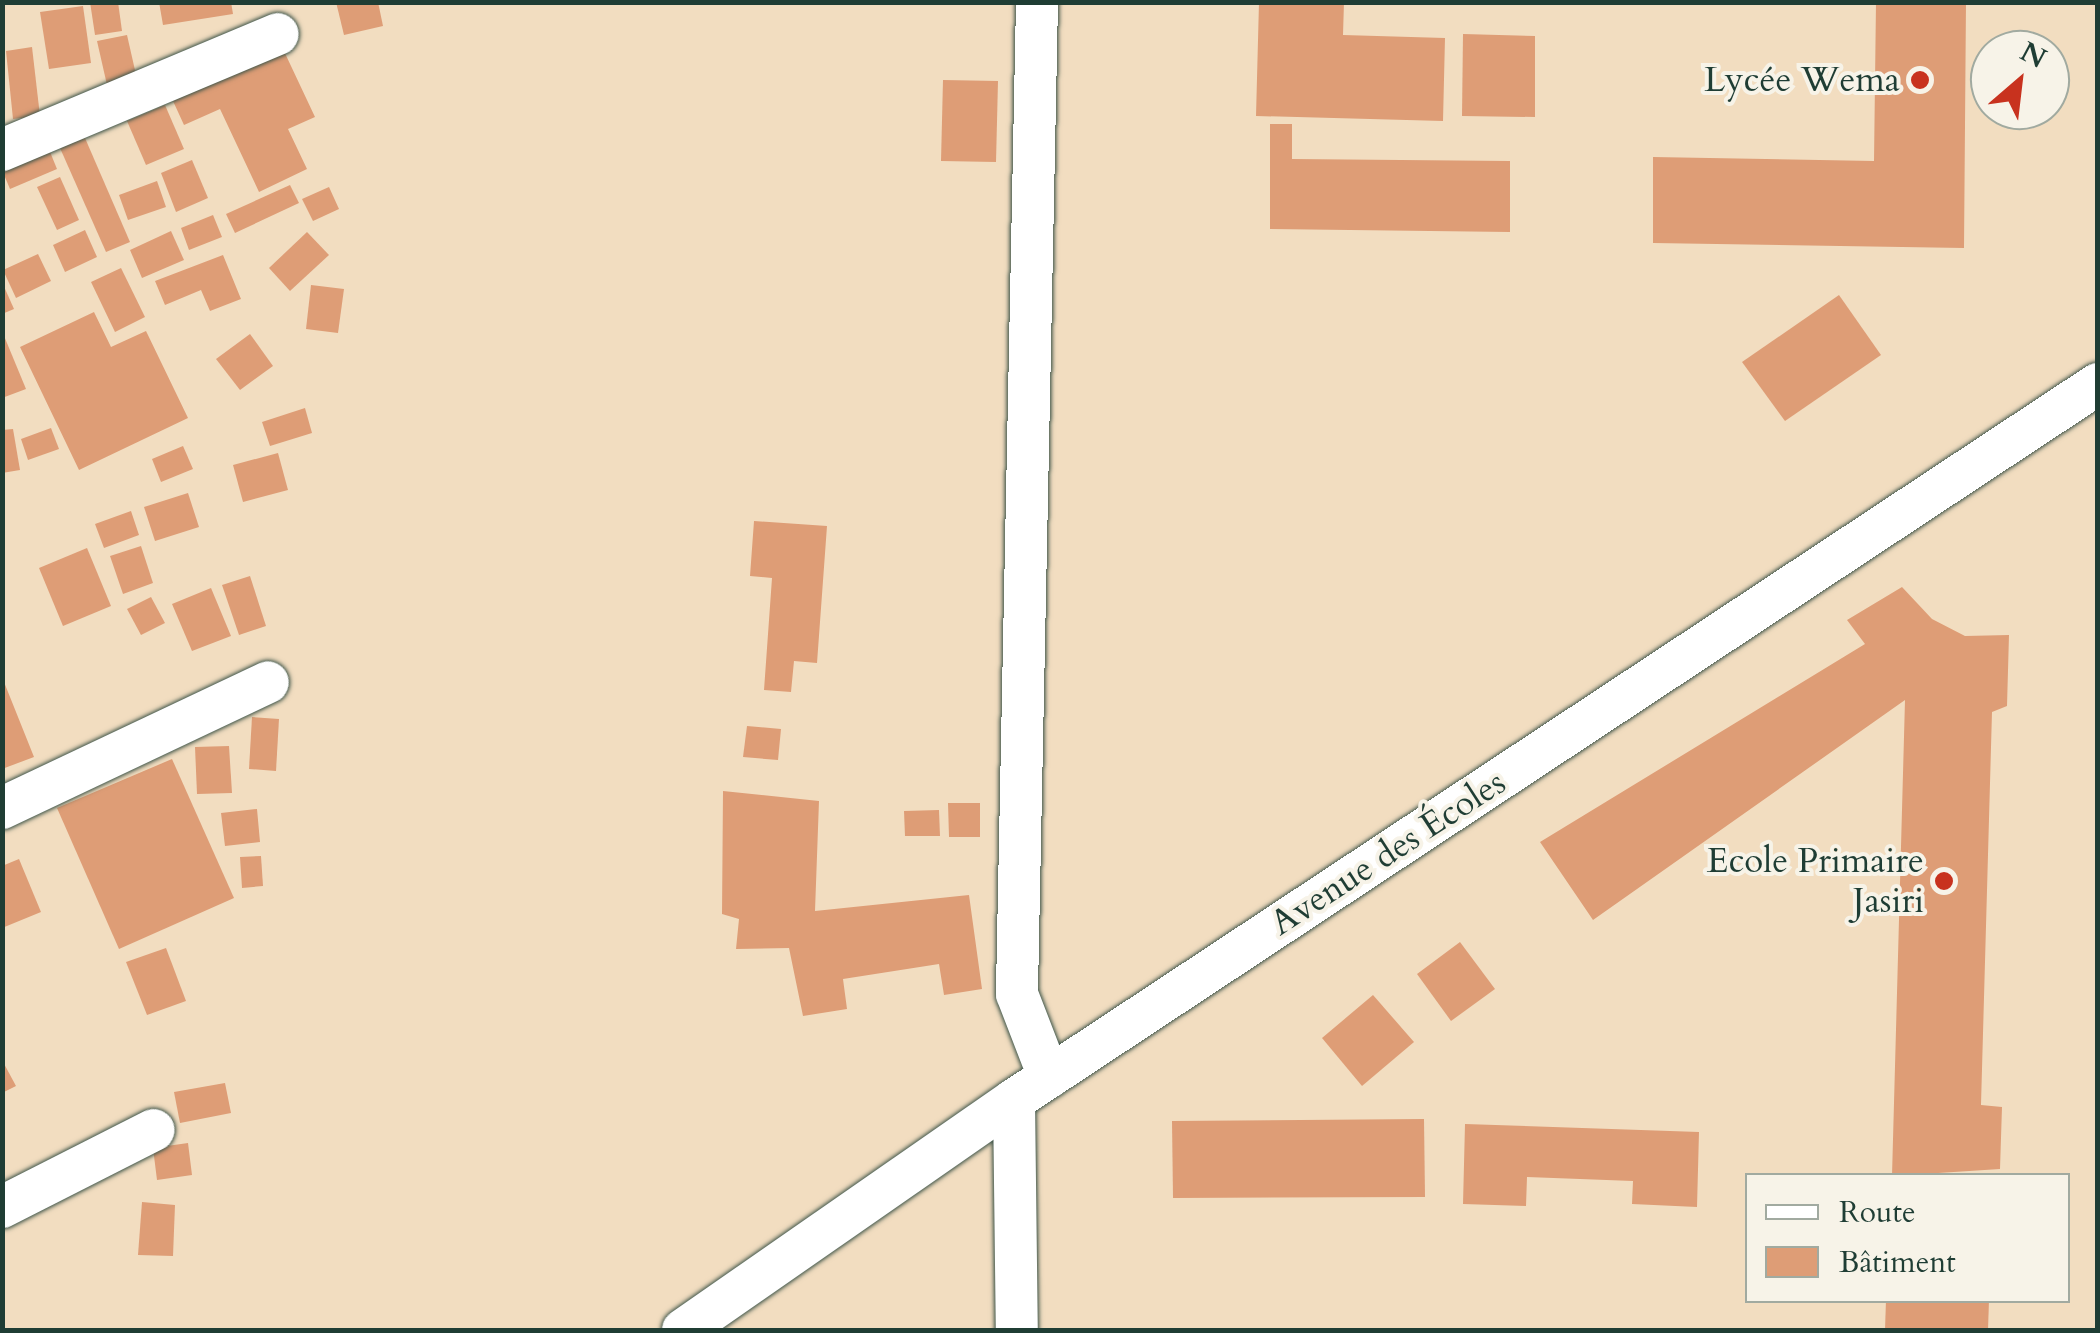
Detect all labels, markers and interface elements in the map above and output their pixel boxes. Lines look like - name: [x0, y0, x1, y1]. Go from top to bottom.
- north arrow: [1970, 30, 2070, 130]
- text: N: [2013, 33, 2053, 78]
- place label: Lycée Wema: [1704, 59, 1900, 101]
- marker: Lycée Wema: [1909, 69, 1931, 91]
- street label: Avenue des Écoles: [1263, 761, 1513, 945]
- place label: Ecole Primaire Jasiri: [1707, 840, 1924, 922]
- marker: Ecole Primaire Jasiri: [1933, 870, 1955, 892]
- legend: [1745, 1173, 2070, 1303]
- text: Route: [1839, 1192, 1916, 1233]
- text: Bâtiment: [1839, 1242, 1956, 1283]

